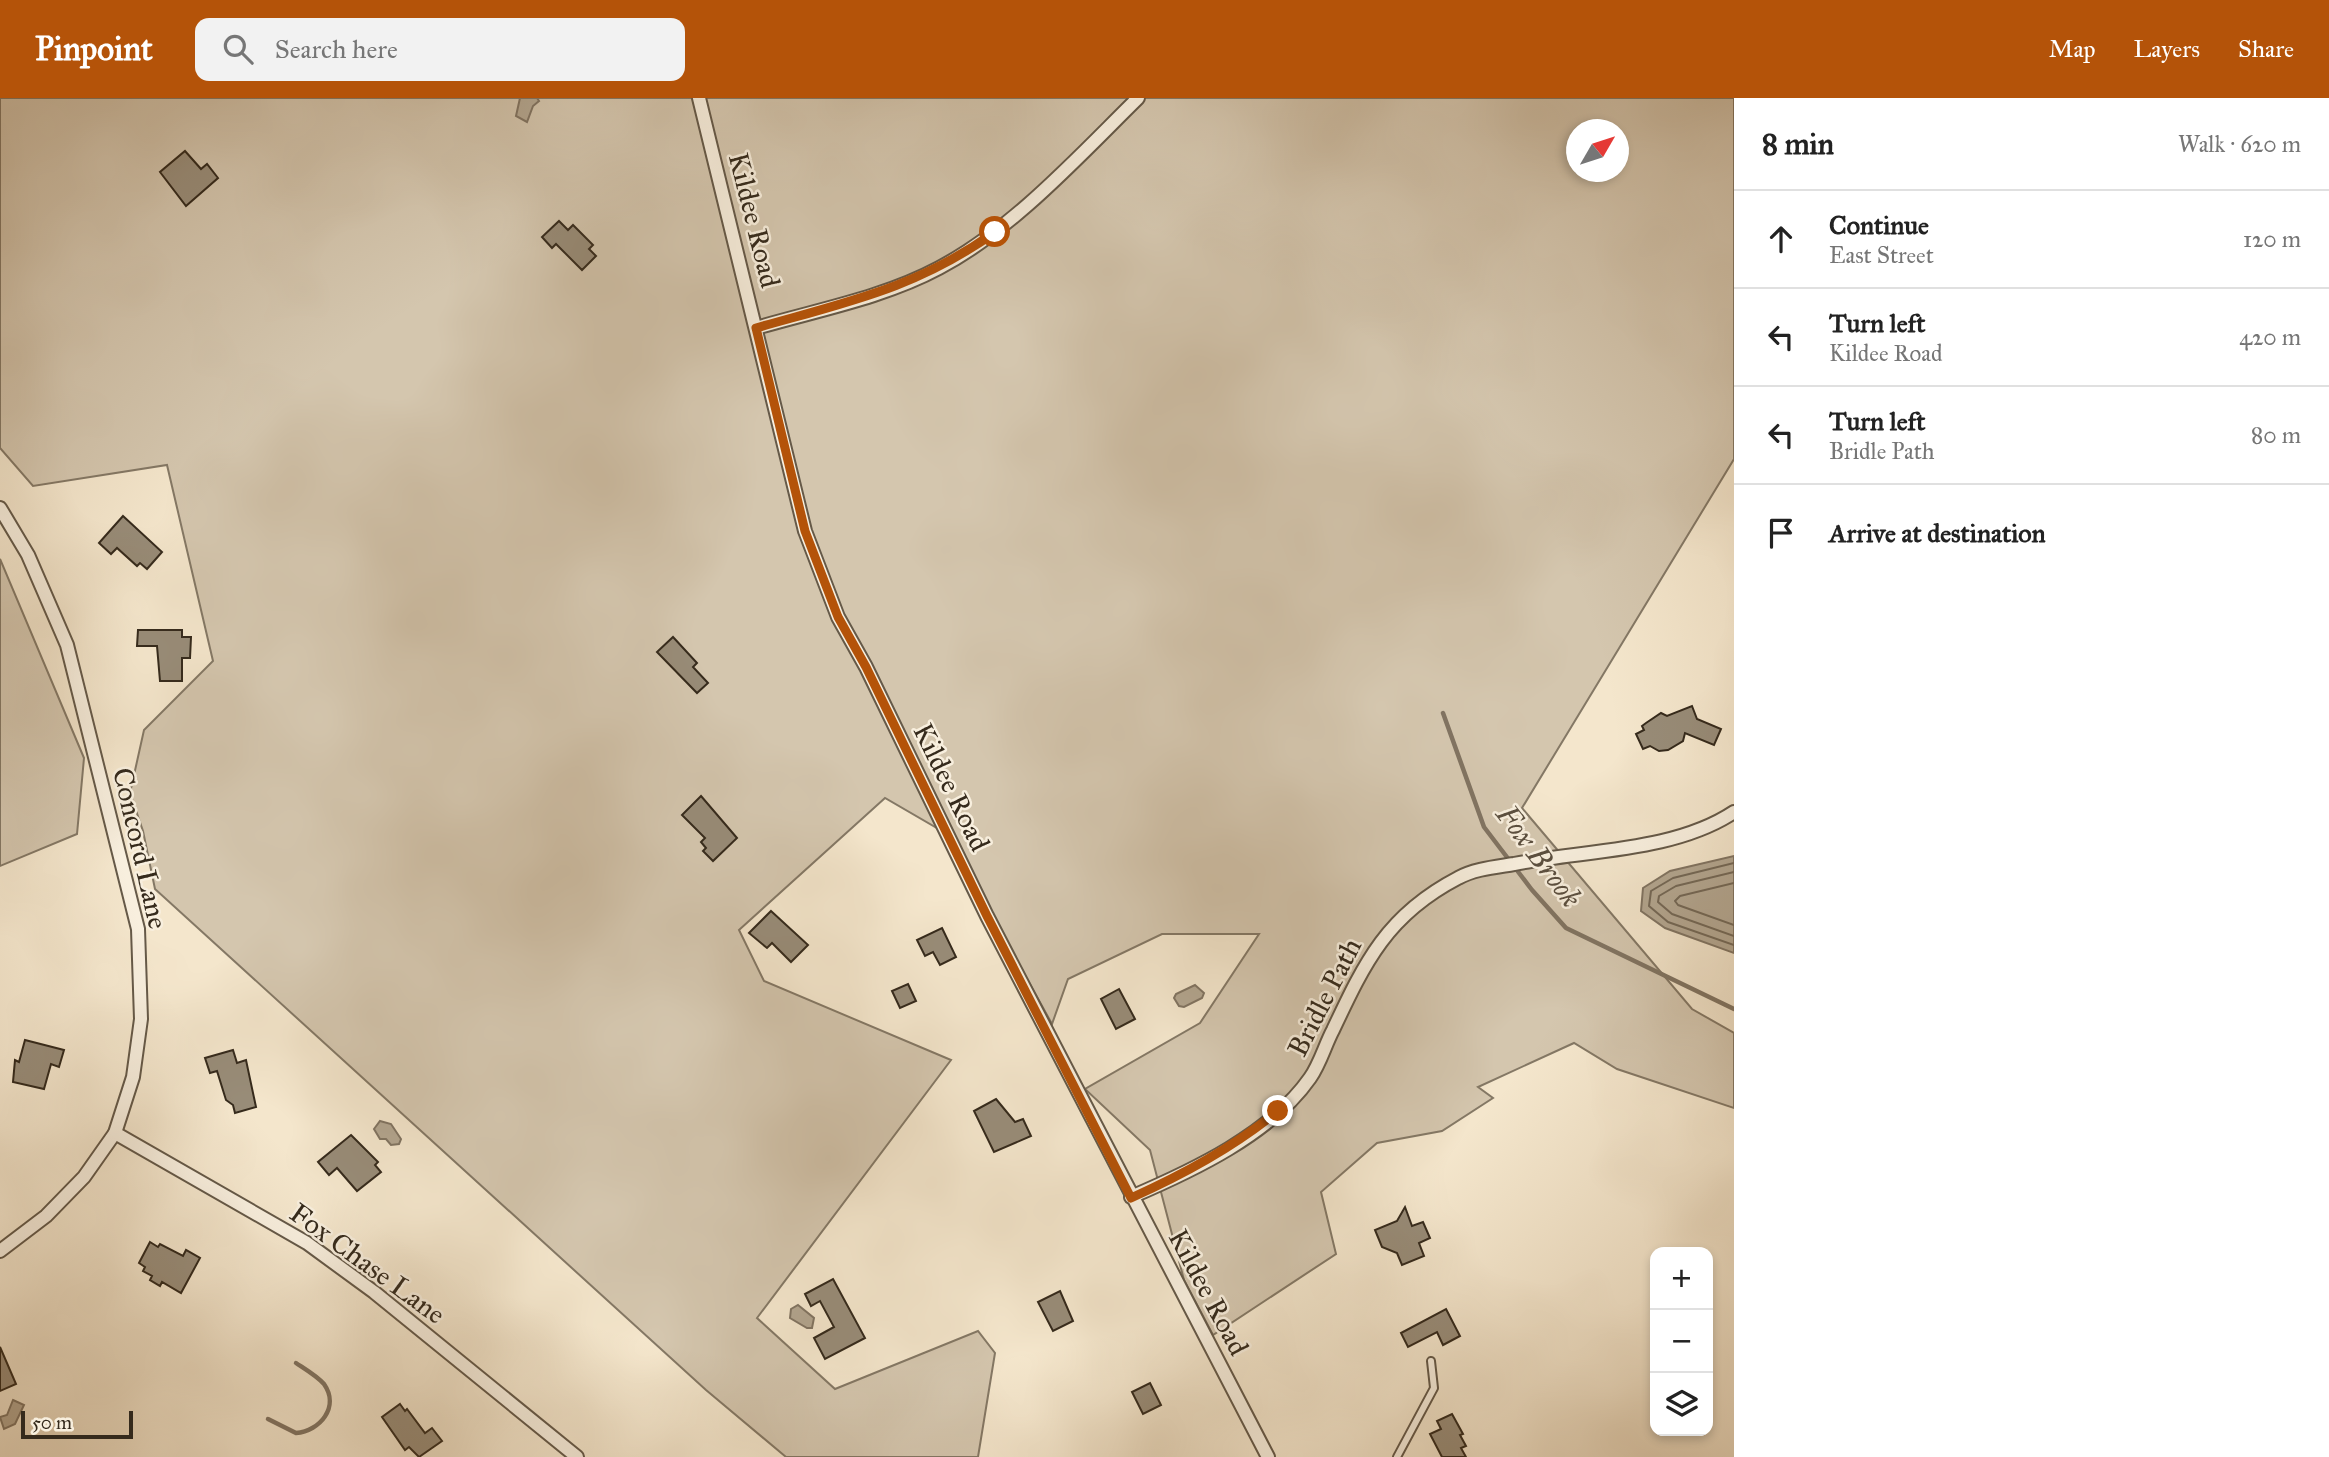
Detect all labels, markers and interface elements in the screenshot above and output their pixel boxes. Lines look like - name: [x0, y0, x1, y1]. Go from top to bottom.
- search box: [195, 18, 685, 81]
- text: Pinpoint: [35, 29, 153, 69]
- icon: search: [219, 30, 257, 68]
- text: Search here: [275, 33, 398, 65]
- text: Map: [2049, 34, 2096, 64]
- text: Layers: [2134, 34, 2200, 64]
- text: Share: [2238, 34, 2294, 64]
- north arrow: [1566, 119, 1629, 182]
- text: 8 min: [1762, 126, 1834, 162]
- text: Walk · 620 m: [2178, 130, 2301, 158]
- street label: Kildee Road: [721, 149, 788, 291]
- text: Continue: [1829, 209, 1929, 241]
- route start: [979, 216, 1010, 247]
- icon: ahead: [1762, 220, 1800, 258]
- text: 120 m: [2243, 225, 2301, 253]
- text: East Street: [1829, 241, 1934, 269]
- text: Turn left: [1829, 307, 1925, 339]
- icon: left: [1762, 318, 1800, 356]
- text: 420 m: [2239, 323, 2301, 351]
- text: Kildee Road: [1829, 339, 1942, 367]
- text: Turn left: [1829, 405, 1925, 437]
- icon: left: [1762, 416, 1800, 454]
- text: 80 m: [2251, 421, 2301, 449]
- text: Bridle Path: [1829, 437, 1935, 465]
- icon: arrive: [1762, 514, 1800, 552]
- text: Arrive at destination: [1829, 517, 2046, 549]
- street label: Kildee Road: [906, 717, 998, 857]
- street label: Concord Lane: [105, 764, 176, 932]
- water label: Fox Brook: [1488, 797, 1589, 915]
- street label: Bridle Path: [1280, 932, 1369, 1062]
- route end: [1262, 1095, 1293, 1126]
- street label: Fox Chase Lane: [283, 1195, 452, 1332]
- street label: Kildee Road: [1161, 1223, 1256, 1361]
- map controls: [1650, 1247, 1713, 1436]
- button: +: [1650, 1247, 1713, 1310]
- button: −: [1650, 1310, 1713, 1373]
- button: layers: [1650, 1373, 1713, 1436]
- scale bar: [21, 1408, 133, 1440]
- text: 50 m: [32, 1411, 72, 1434]

